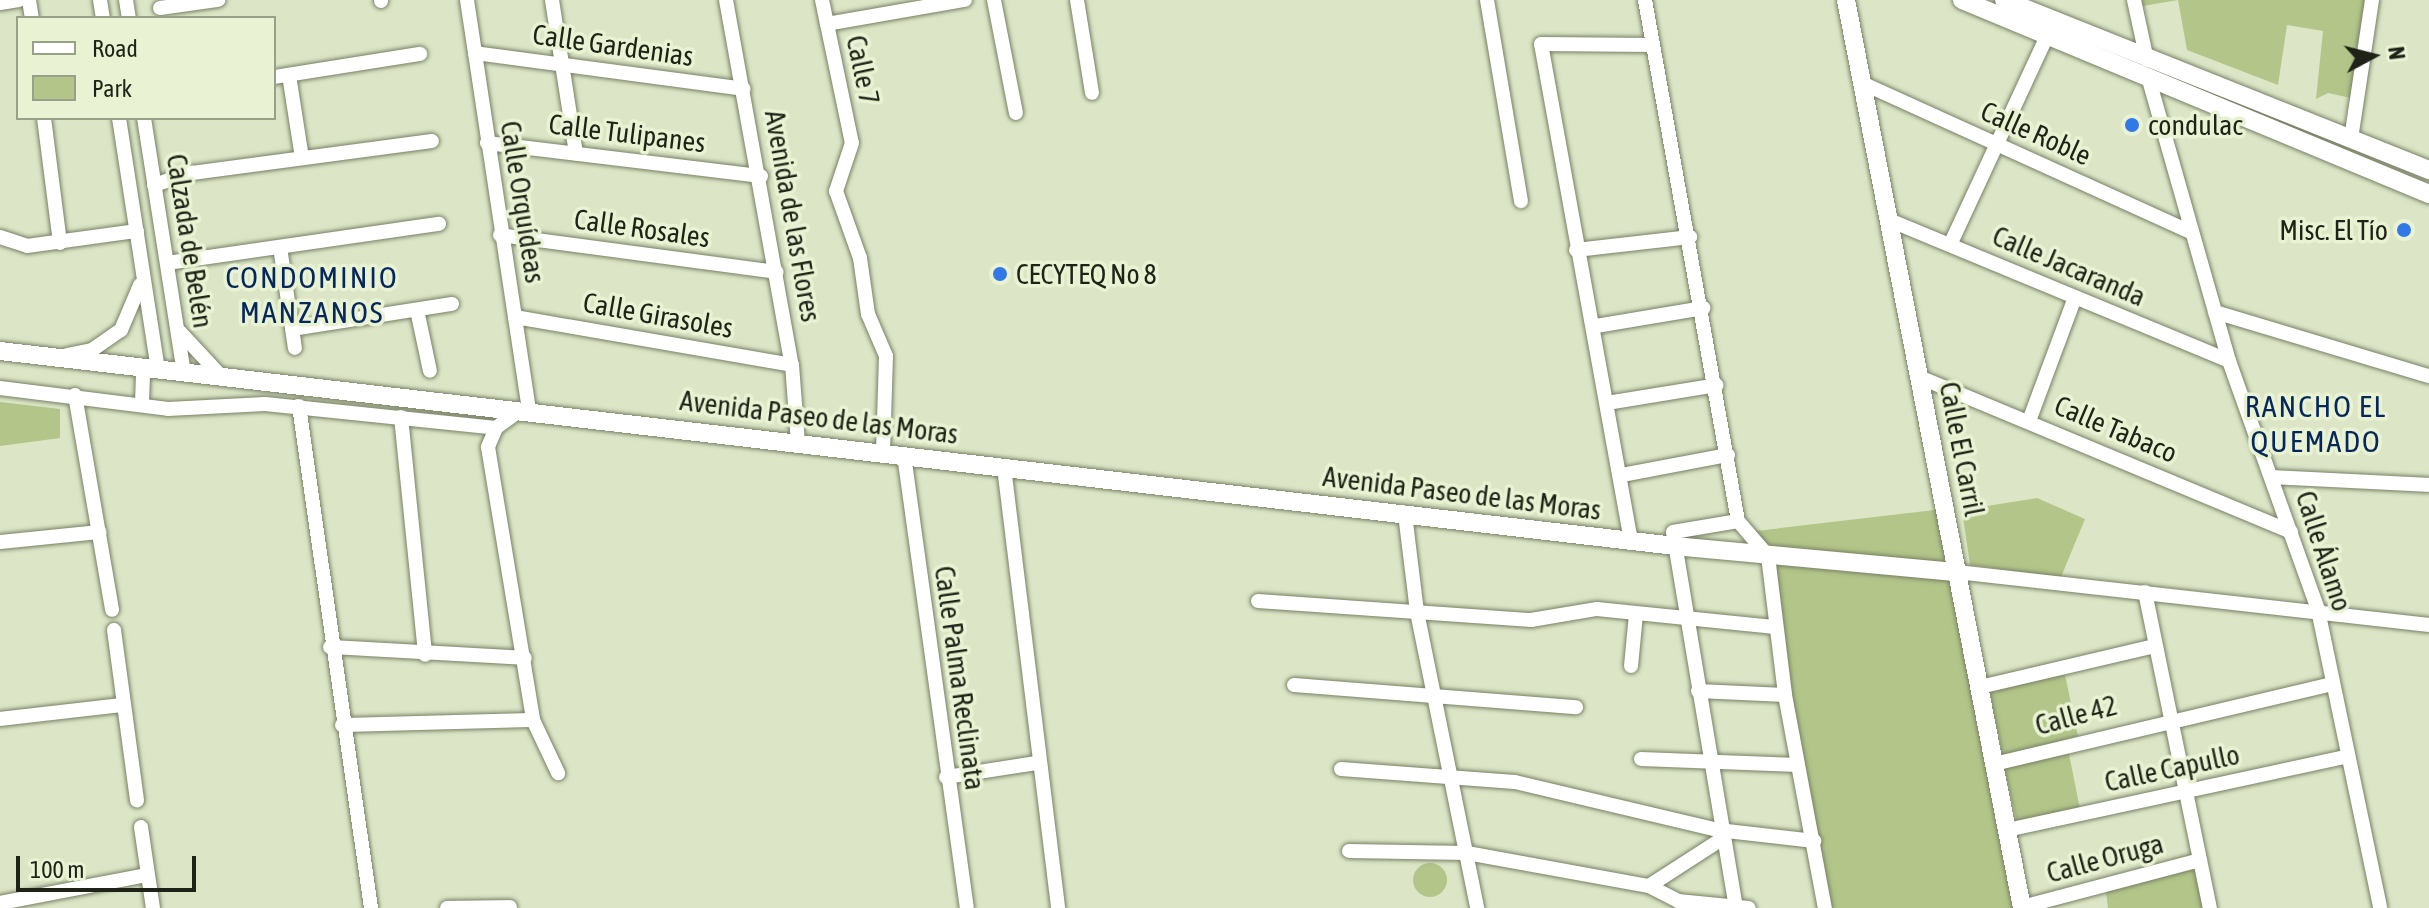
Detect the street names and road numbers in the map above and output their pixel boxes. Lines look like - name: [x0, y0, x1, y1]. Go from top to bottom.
- street label: Calle Gardenias: [531, 17, 695, 73]
- street label: Calle 7: [839, 32, 887, 108]
- street label: Calle Roble: [1976, 94, 2096, 172]
- street label: Calle Tulipanes: [547, 107, 707, 159]
- street label: Avenida de las Flores: [758, 108, 828, 324]
- street label: Calle Orquídeas: [494, 119, 552, 285]
- street label: Calzada de Belén: [160, 152, 220, 330]
- street label: Calle Rosales: [572, 202, 712, 254]
- street label: Calle Jacaranda: [1988, 219, 2150, 313]
- street label: Calle Girasoles: [580, 285, 736, 345]
- street label: Calle El Carril: [1933, 379, 1991, 519]
- street label: Avenida Paseo de las Moras: [678, 383, 960, 451]
- street label: Calle Tabaco: [2050, 388, 2182, 470]
- street label: Avenida Paseo de las Moras: [1321, 459, 1603, 527]
- street label: Calle Álamo: [2289, 487, 2359, 615]
- street label: Calle Palma Reclinata: [928, 564, 992, 792]
- street label: Calle 42: [2032, 688, 2120, 742]
- street label: Calle Capullo: [2102, 737, 2242, 799]
- street label: Calle Oruga: [2043, 826, 2167, 890]

